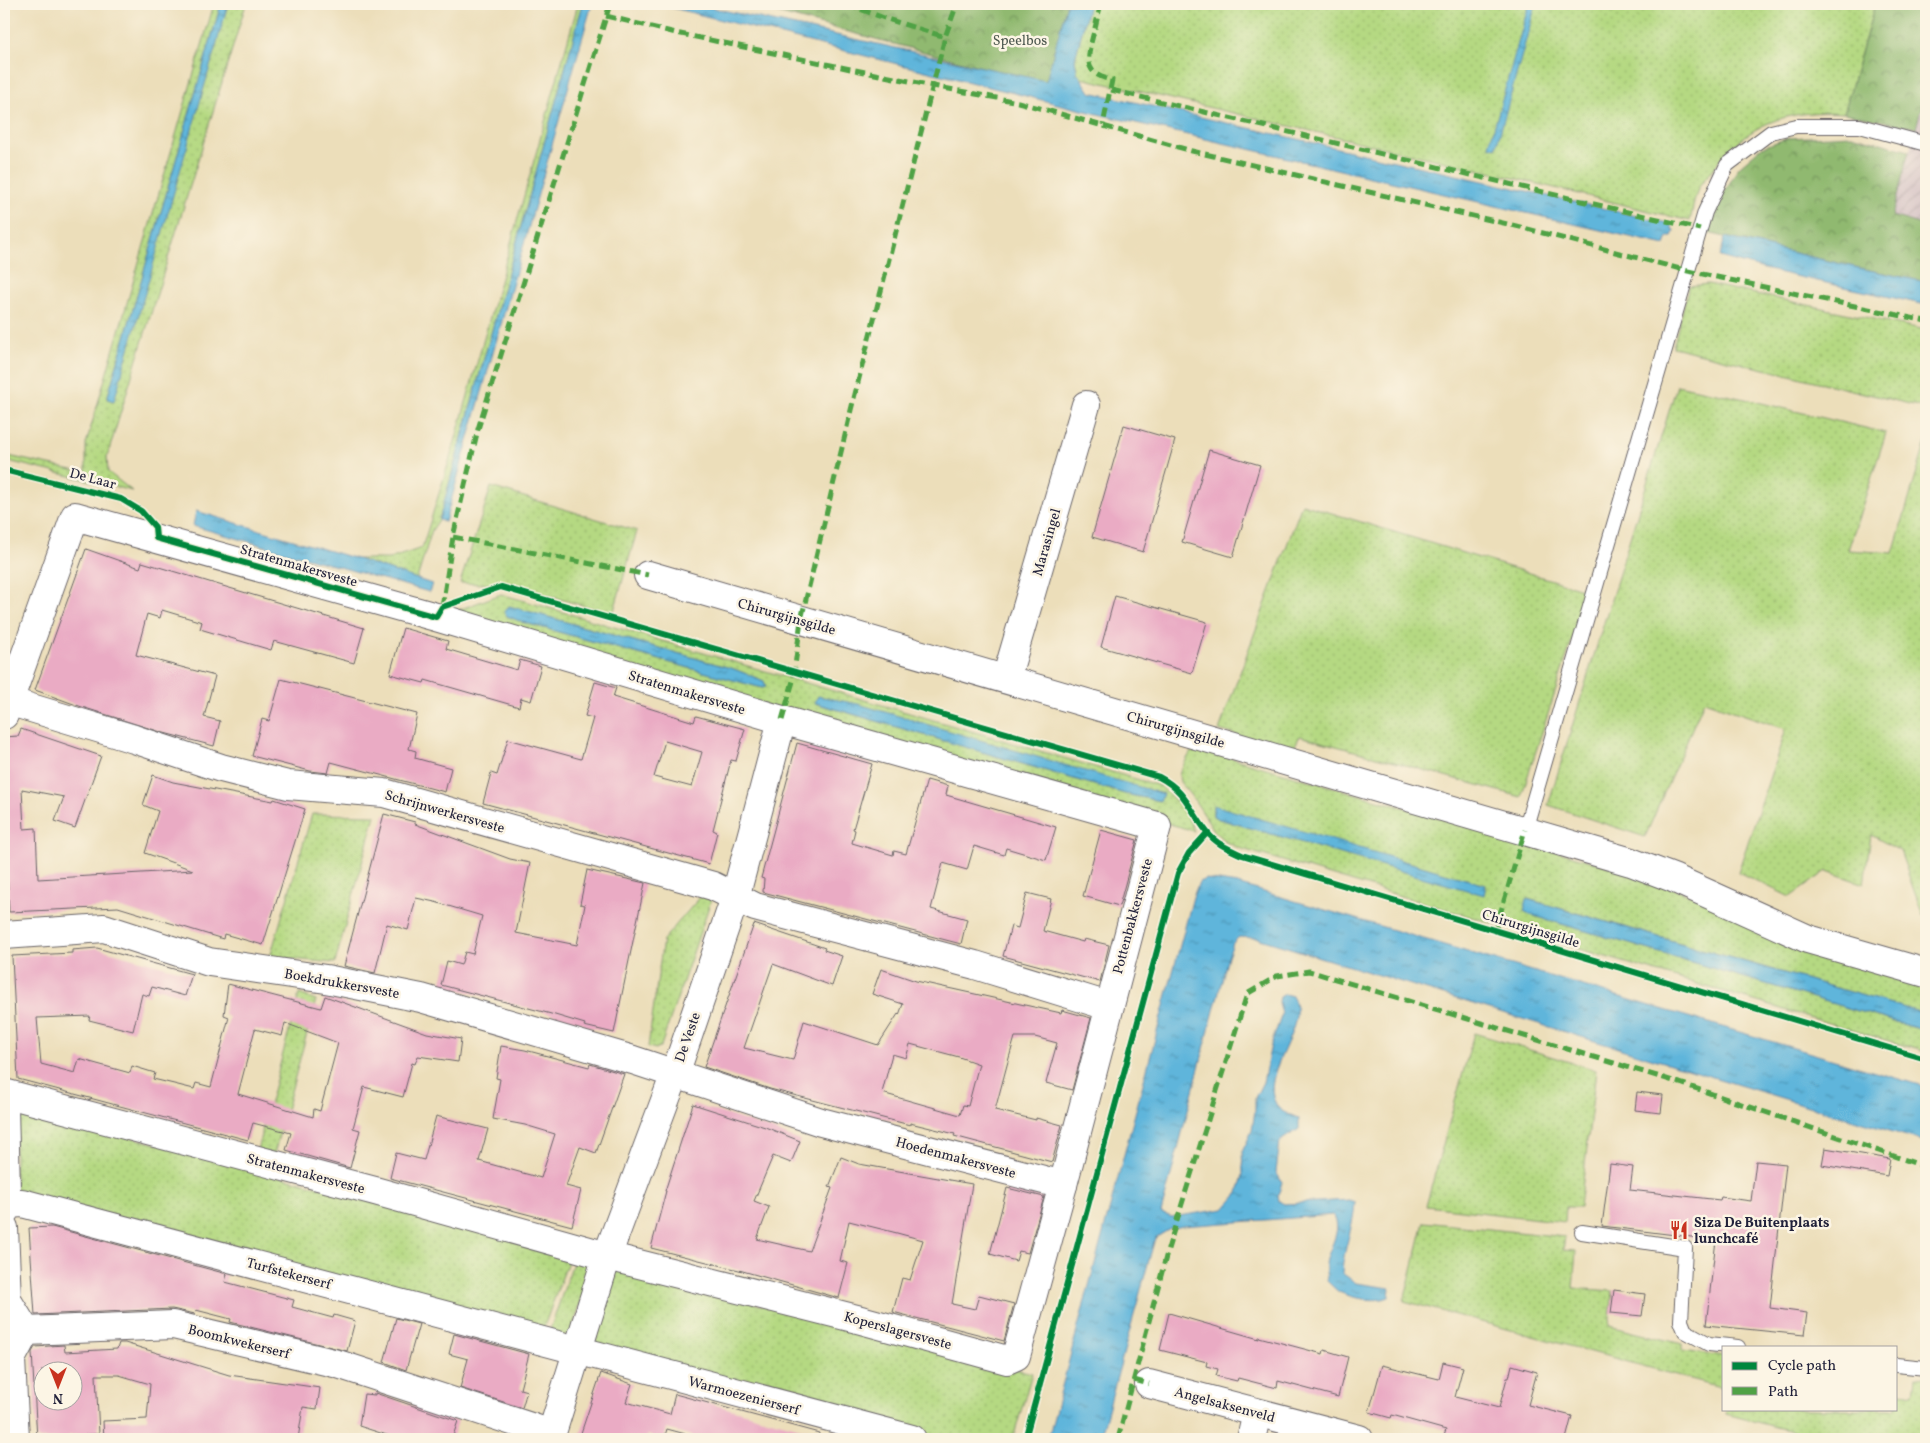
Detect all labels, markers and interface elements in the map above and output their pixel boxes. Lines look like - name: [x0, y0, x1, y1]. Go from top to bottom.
- park label: Speelbos: [993, 32, 1047, 51]
- street label: De Laar: [67, 464, 118, 495]
- street label: Marasingel: [1029, 506, 1066, 578]
- street label: Stratenmakersveste: [238, 541, 360, 592]
- street label: Chirurgijnsgilde: [735, 594, 838, 641]
- street label: Stratenmakersveste: [626, 667, 748, 720]
- street label: Chirurgijnsgilde: [1124, 707, 1227, 754]
- street label: Schrijnwerkersveste: [382, 786, 507, 839]
- street label: Pottenbakkersveste: [1109, 856, 1158, 976]
- street label: Chirurgijnsgilde: [1480, 906, 1582, 953]
- street label: Boekdrukkersveste: [283, 965, 401, 1004]
- street label: De Veste: [671, 1010, 706, 1065]
- street label: Hoedenmakersveste: [893, 1133, 1018, 1184]
- street label: Stratenmakersveste: [245, 1150, 367, 1199]
- place label: Siza De Buitenplaats lunchcafé: [1694, 1214, 1829, 1249]
- restaurant icon: Siza De Buitenplaats lunchcafé: [1668, 1219, 1690, 1241]
- street label: Turfstekerserf: [244, 1254, 334, 1295]
- street label: Koperslagersveste: [842, 1308, 954, 1355]
- street label: Boomkwekerserf: [186, 1321, 293, 1365]
- legend: [1722, 1346, 1898, 1410]
- text: Cycle path: [1768, 1356, 1836, 1377]
- north arrow: [32, 1360, 82, 1410]
- street label: Warmoezenierserf: [686, 1372, 802, 1421]
- text: Path: [1768, 1382, 1798, 1403]
- street label: Angelsaksenveld: [1172, 1383, 1277, 1428]
- text: N: [53, 1388, 63, 1407]

